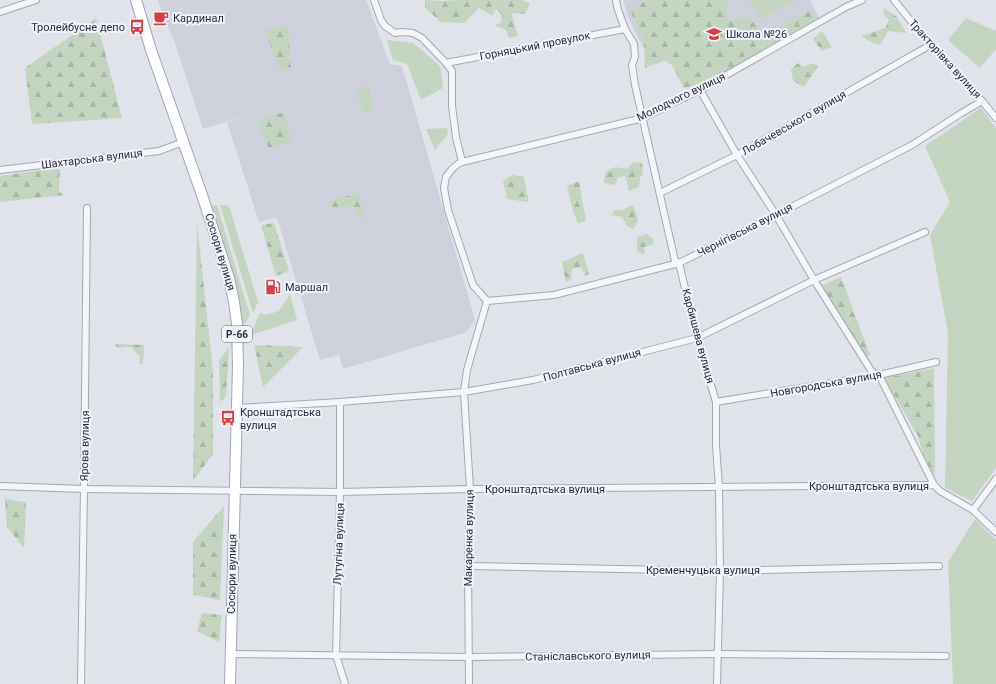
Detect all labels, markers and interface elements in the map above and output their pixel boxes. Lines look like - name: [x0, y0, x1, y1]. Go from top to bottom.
- cafe icon: Кардинал: [152, 9, 170, 27]
- place label: Кардинал: [173, 12, 224, 25]
- street label: Тракторівка вулиця: [906, 17, 984, 101]
- bus stop icon: Тролейбусне депо: [128, 18, 146, 36]
- place label: Тролейбусне депо: [31, 21, 125, 34]
- school or university icon: Школа №26: [705, 25, 723, 43]
- place label: Школа №26: [726, 28, 787, 41]
- street label: Горняцький провулок: [479, 29, 591, 63]
- street label: Молодчого вулиця: [635, 70, 727, 124]
- street label: Лобачевського вулиця: [740, 88, 848, 158]
- street label: Шахтарська вулиця: [41, 146, 143, 172]
- street label: Чернігівська вулиця: [695, 200, 795, 260]
- street label: Сосюри вулиця: [202, 212, 238, 292]
- fuel station icon: Маршал: [264, 278, 282, 296]
- place label: Маршал: [285, 281, 328, 294]
- street label: Карбишева вулиця: [679, 287, 717, 385]
- road number: Р-66: [222, 326, 252, 342]
- street label: Полтавська вулиця: [542, 346, 642, 384]
- street label: Новгородська вулиця: [769, 368, 883, 400]
- place label: Кронштадтська вулиця: [240, 406, 321, 432]
- bus stop icon: Кронштадтська вулиця: [219, 409, 237, 427]
- street label: Ярова вулиця: [78, 410, 92, 482]
- street label: Кронштадтська вулиця: [809, 480, 929, 493]
- street label: Кронштадтська вулиця: [485, 483, 605, 496]
- street label: Макаренка вулиця: [462, 489, 476, 587]
- street label: Лутугіна вулиця: [331, 503, 347, 585]
- street label: Сосюри вулиця: [225, 534, 239, 614]
- street label: Кременчуцька вулиця: [646, 564, 760, 577]
- street label: Станіславського вулиця: [525, 648, 651, 664]

